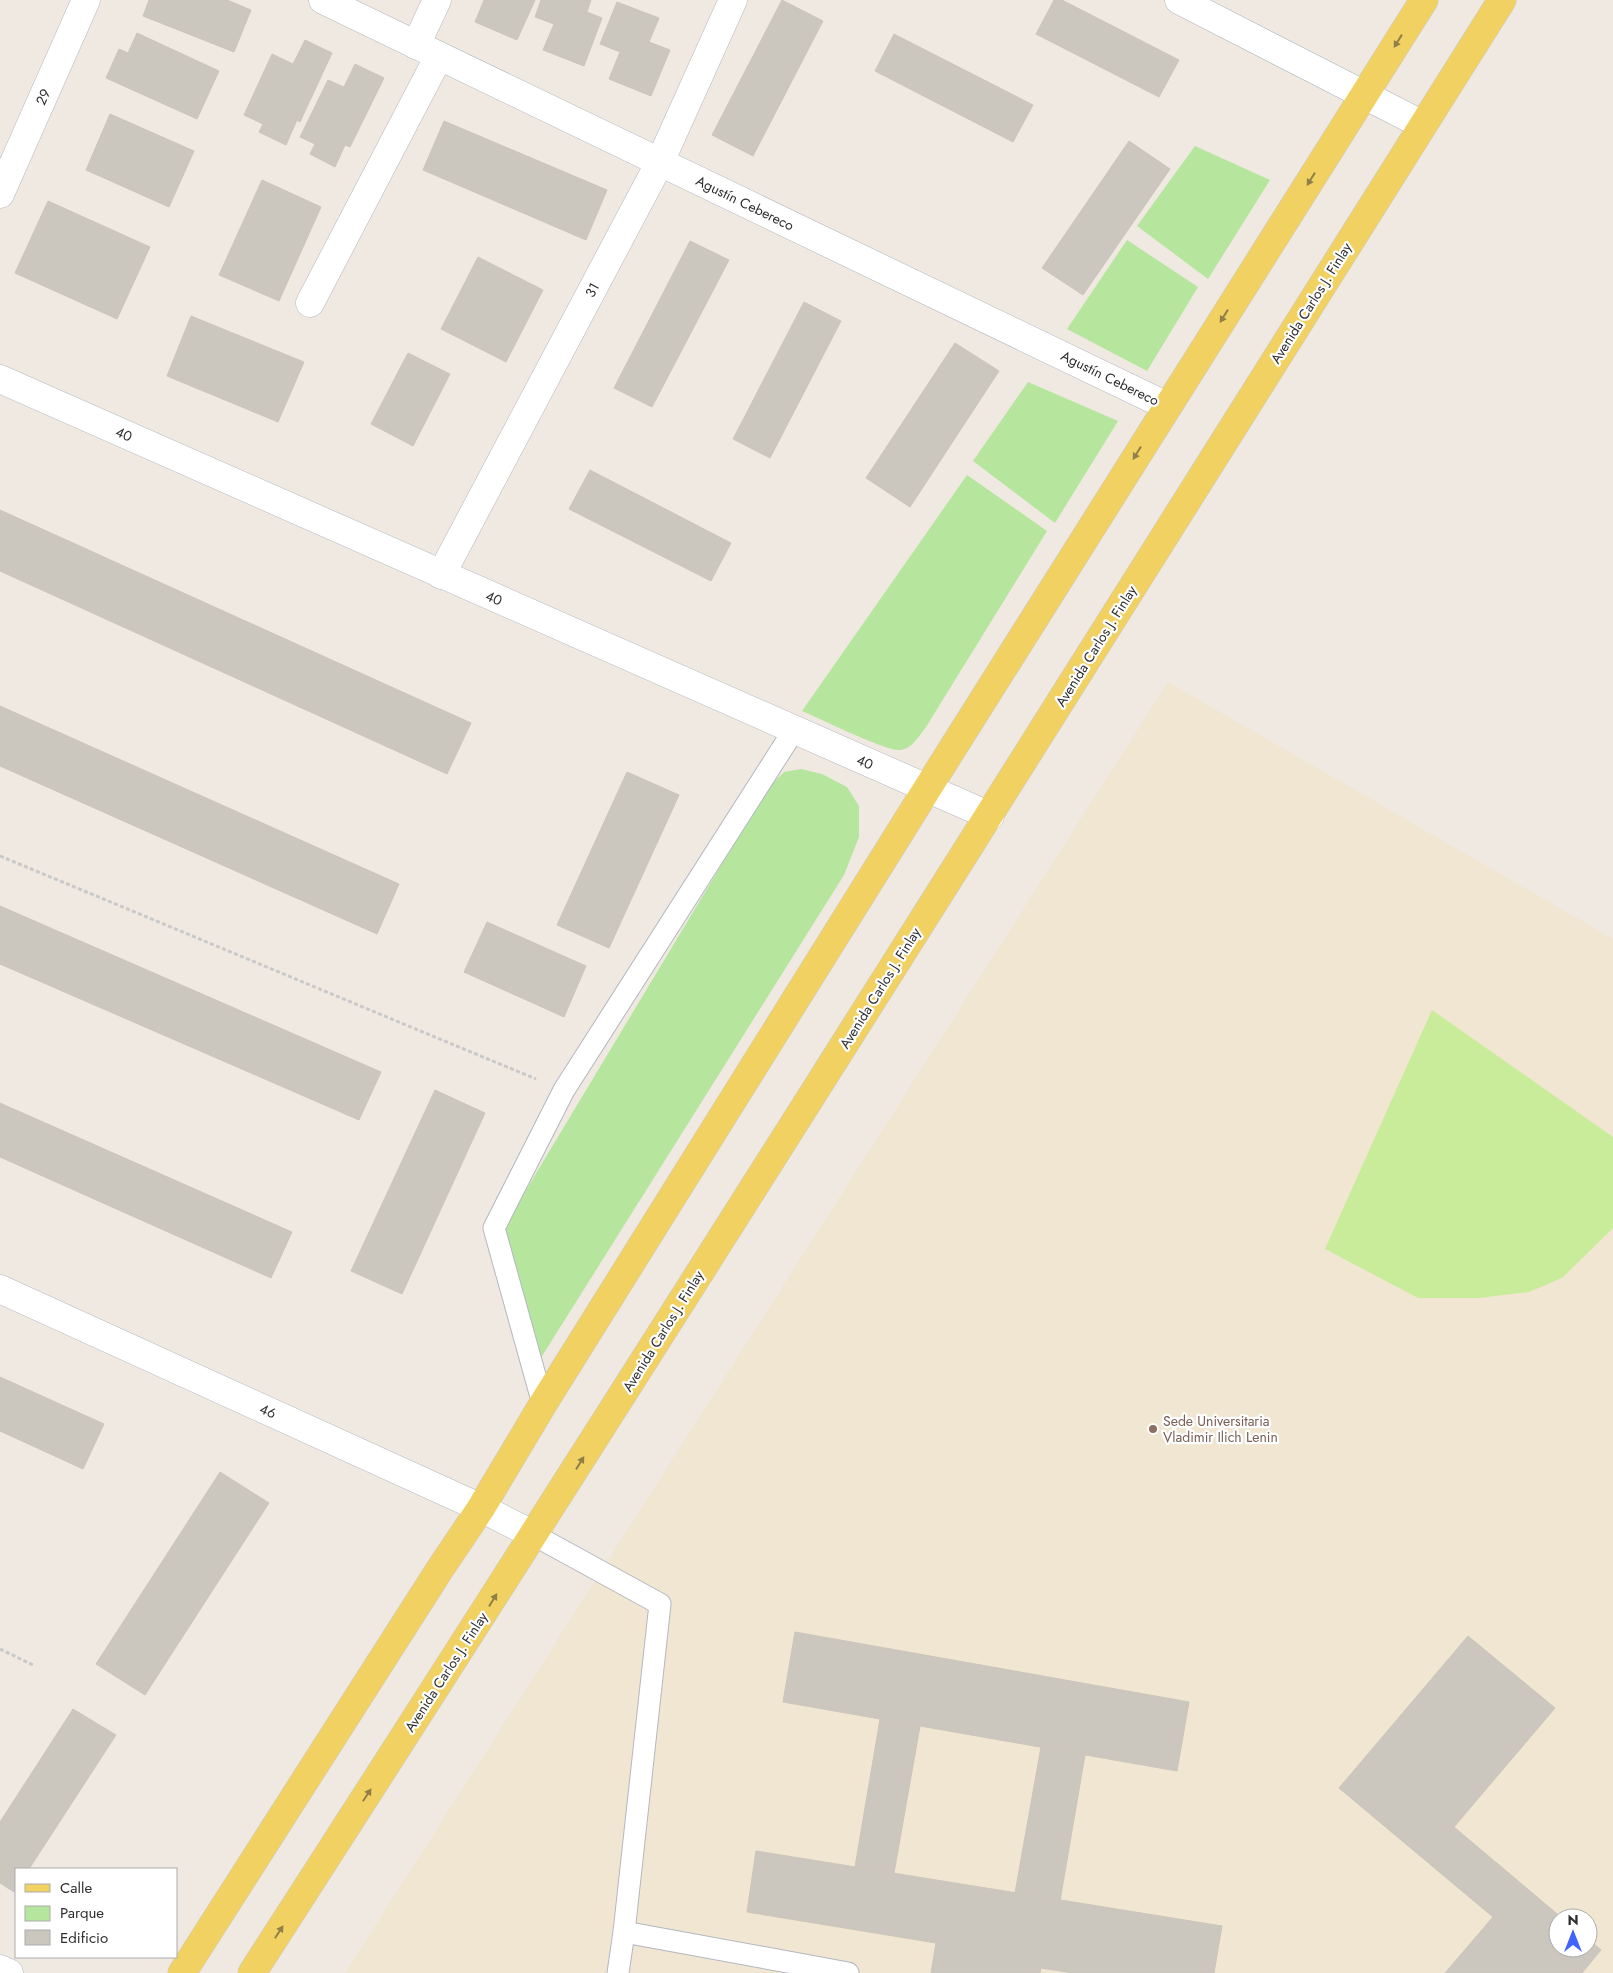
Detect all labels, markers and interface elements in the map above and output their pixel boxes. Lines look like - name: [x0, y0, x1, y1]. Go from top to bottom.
- one-way arrow: [1393, 35, 1402, 48]
- street label: 29: [31, 86, 55, 108]
- street label: Agustín Cebereco: [693, 171, 798, 236]
- one-way arrow: [1306, 172, 1316, 185]
- street label: Avenida Carlos J. Finlay: [1266, 238, 1357, 367]
- street label: 31: [580, 279, 604, 301]
- one-way arrow: [1219, 309, 1229, 323]
- street label: Agustín Cebereco: [1058, 346, 1163, 411]
- street label: 40: [112, 421, 136, 447]
- one-way arrow: [1133, 447, 1142, 460]
- street label: Avenida Carlos J. Finlay: [1051, 581, 1142, 710]
- street label: 40: [482, 585, 506, 611]
- street label: 40: [853, 749, 877, 775]
- street label: Avenida Carlos J. Finlay: [835, 923, 926, 1052]
- street label: Avenida Carlos J. Finlay: [618, 1266, 709, 1395]
- street label: 46: [257, 1399, 279, 1423]
- place label: Sede Universitaria Vladimir Ilich Lenin: [1163, 1411, 1278, 1447]
- marker: Sede Universitaria Vladimir Ilich Lenin: [1147, 1423, 1159, 1435]
- one-way arrow: [575, 1456, 584, 1469]
- one-way arrow: [488, 1593, 498, 1607]
- street label: Avenida Carlos J. Finlay: [400, 1607, 493, 1736]
- one-way arrow: [362, 1789, 372, 1802]
- legend: [15, 1868, 178, 1958]
- text: Calle: [60, 1877, 92, 1899]
- text: Parque: [60, 1902, 104, 1924]
- north arrow: [1548, 1908, 1598, 1958]
- text: N: [1567, 1910, 1579, 1930]
- one-way arrow: [274, 1925, 284, 1939]
- text: Edificio: [60, 1927, 108, 1949]

